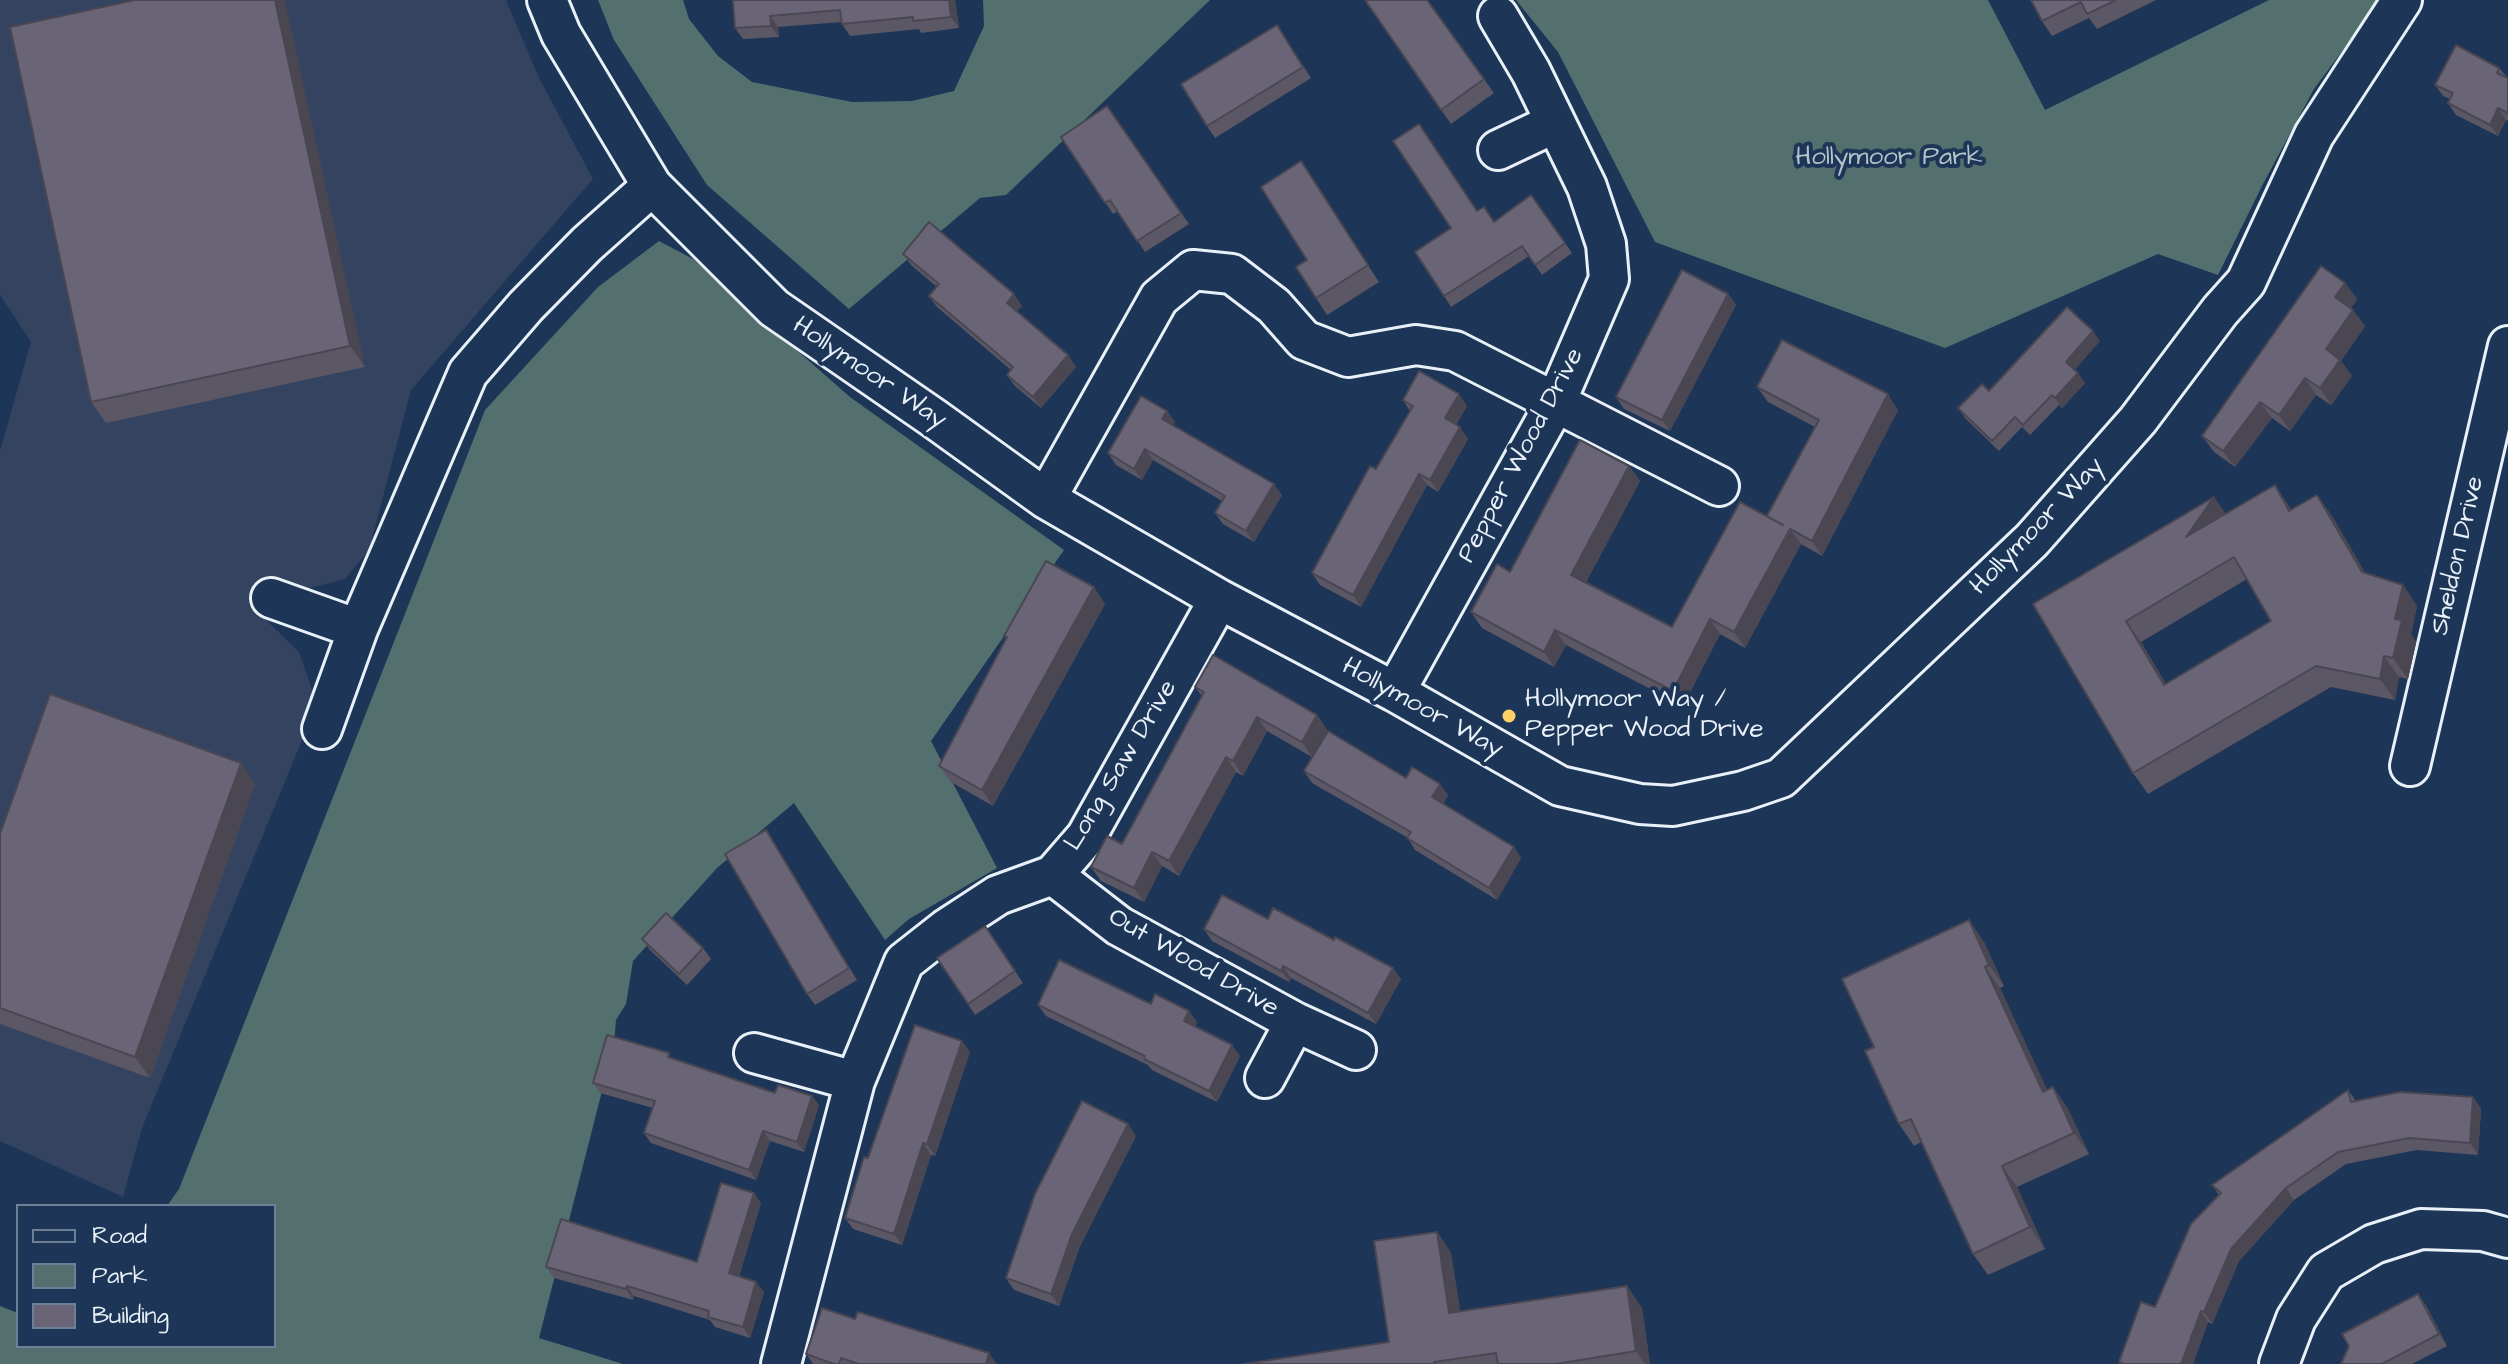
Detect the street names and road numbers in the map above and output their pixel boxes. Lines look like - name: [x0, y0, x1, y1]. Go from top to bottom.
- street label: Hollymoor Way: [786, 311, 952, 437]
- street label: Pepper Wood Drive: [1452, 343, 1592, 569]
- street label: Hollymoor Way: [1965, 452, 2111, 602]
- street label: Sheldon Drive: [2426, 474, 2492, 638]
- street label: Hollymoor Way: [1336, 652, 1508, 766]
- street label: Long Saw Drive: [1059, 675, 1185, 857]
- street label: Out Wood Drive: [1102, 903, 1284, 1025]

